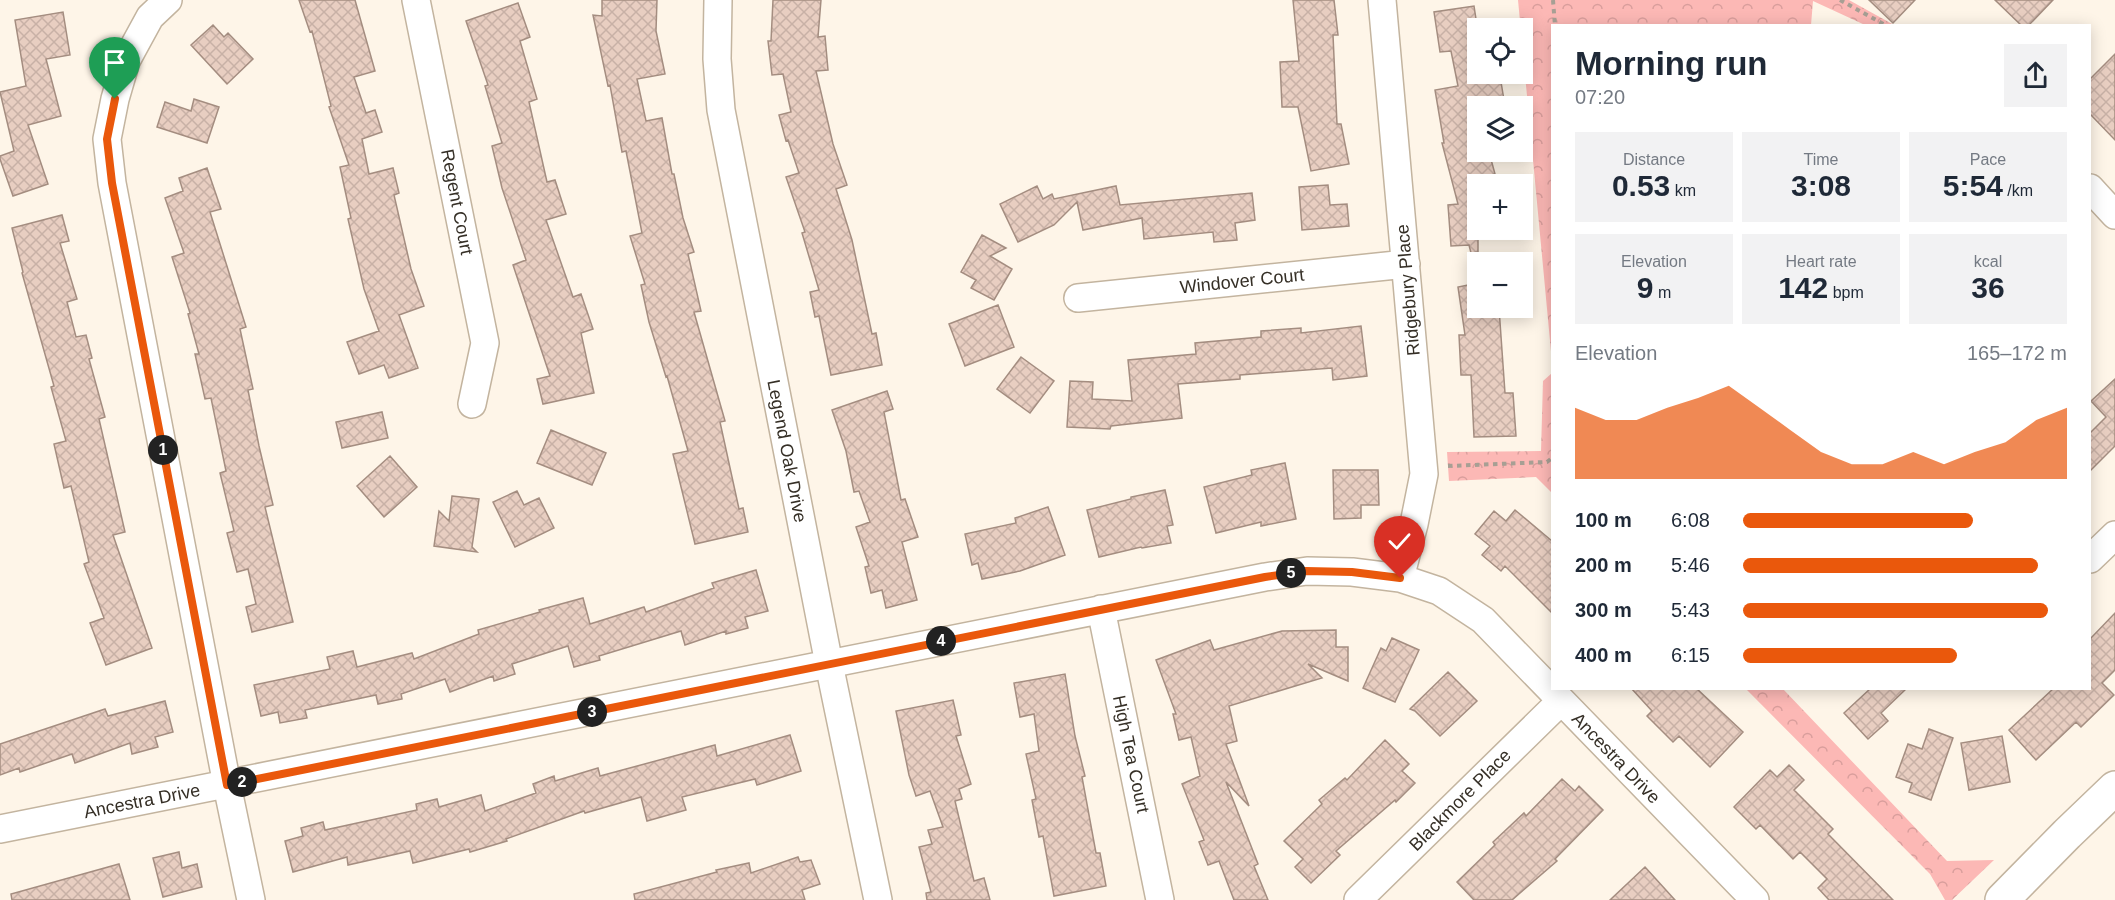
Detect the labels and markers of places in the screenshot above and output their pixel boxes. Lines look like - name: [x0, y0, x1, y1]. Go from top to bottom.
- pin: [89, 37, 140, 99]
- pin: 1: [148, 435, 178, 465]
- pin: [1374, 516, 1425, 578]
- pin: 5: [1276, 558, 1306, 588]
- pin: 4: [926, 626, 956, 656]
- pin: 3: [577, 697, 607, 727]
- pin: 2: [227, 767, 257, 797]

